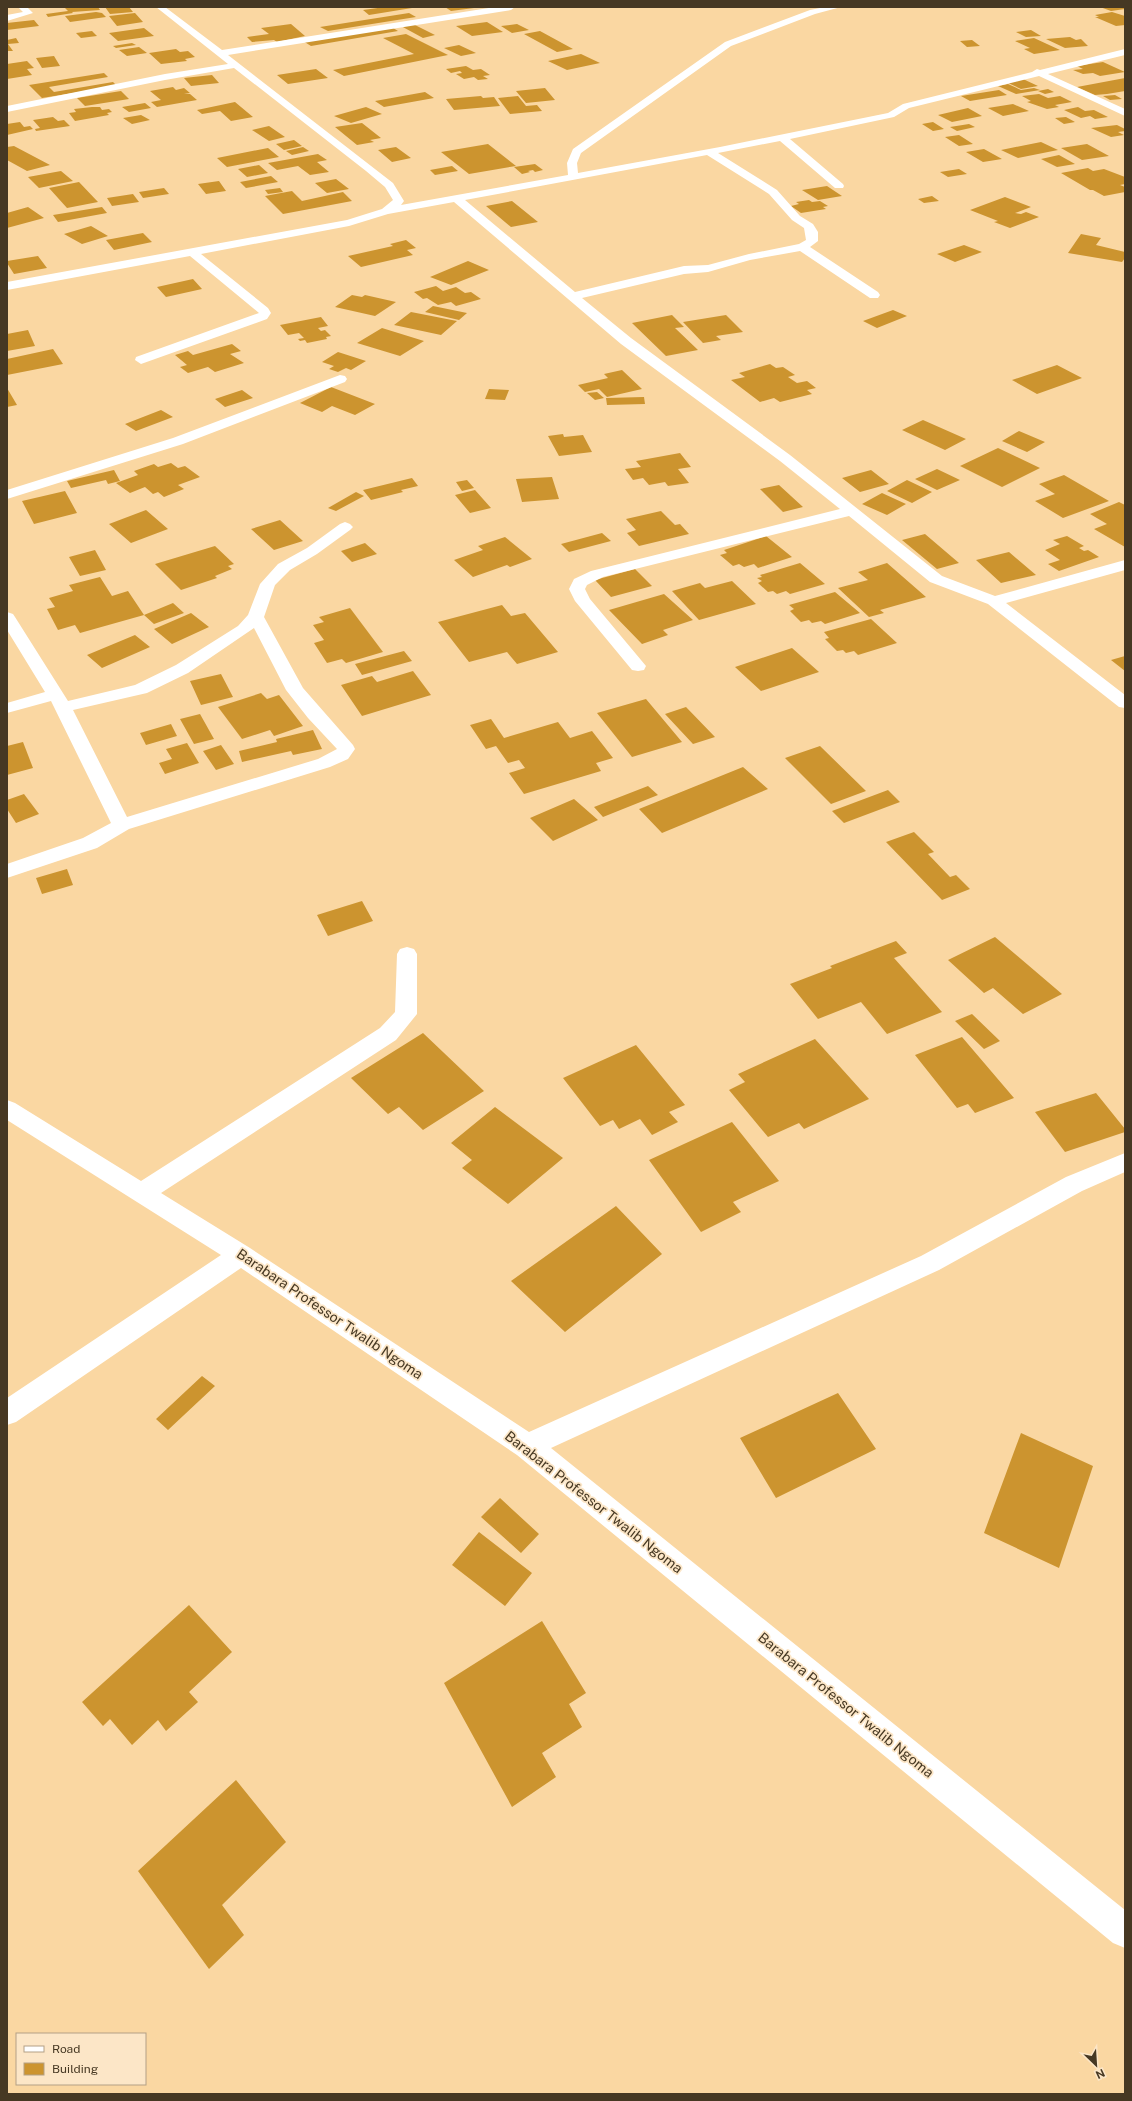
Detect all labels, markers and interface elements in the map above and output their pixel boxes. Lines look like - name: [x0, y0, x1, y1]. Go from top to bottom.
- street label: Barabara Professor Twalib Ngoma: [234, 1246, 426, 1382]
- street label: Barabara Professor Twalib Ngoma: [502, 1428, 686, 1576]
- street label: Barabara Professor Twalib Ngoma: [755, 1629, 937, 1781]
- legend: [16, 2033, 146, 2085]
- text: Road: [52, 2042, 80, 2056]
- north arrow: [1076, 2045, 1116, 2085]
- text: Building: [52, 2062, 98, 2076]
- text: N: [1094, 2067, 1107, 2081]

